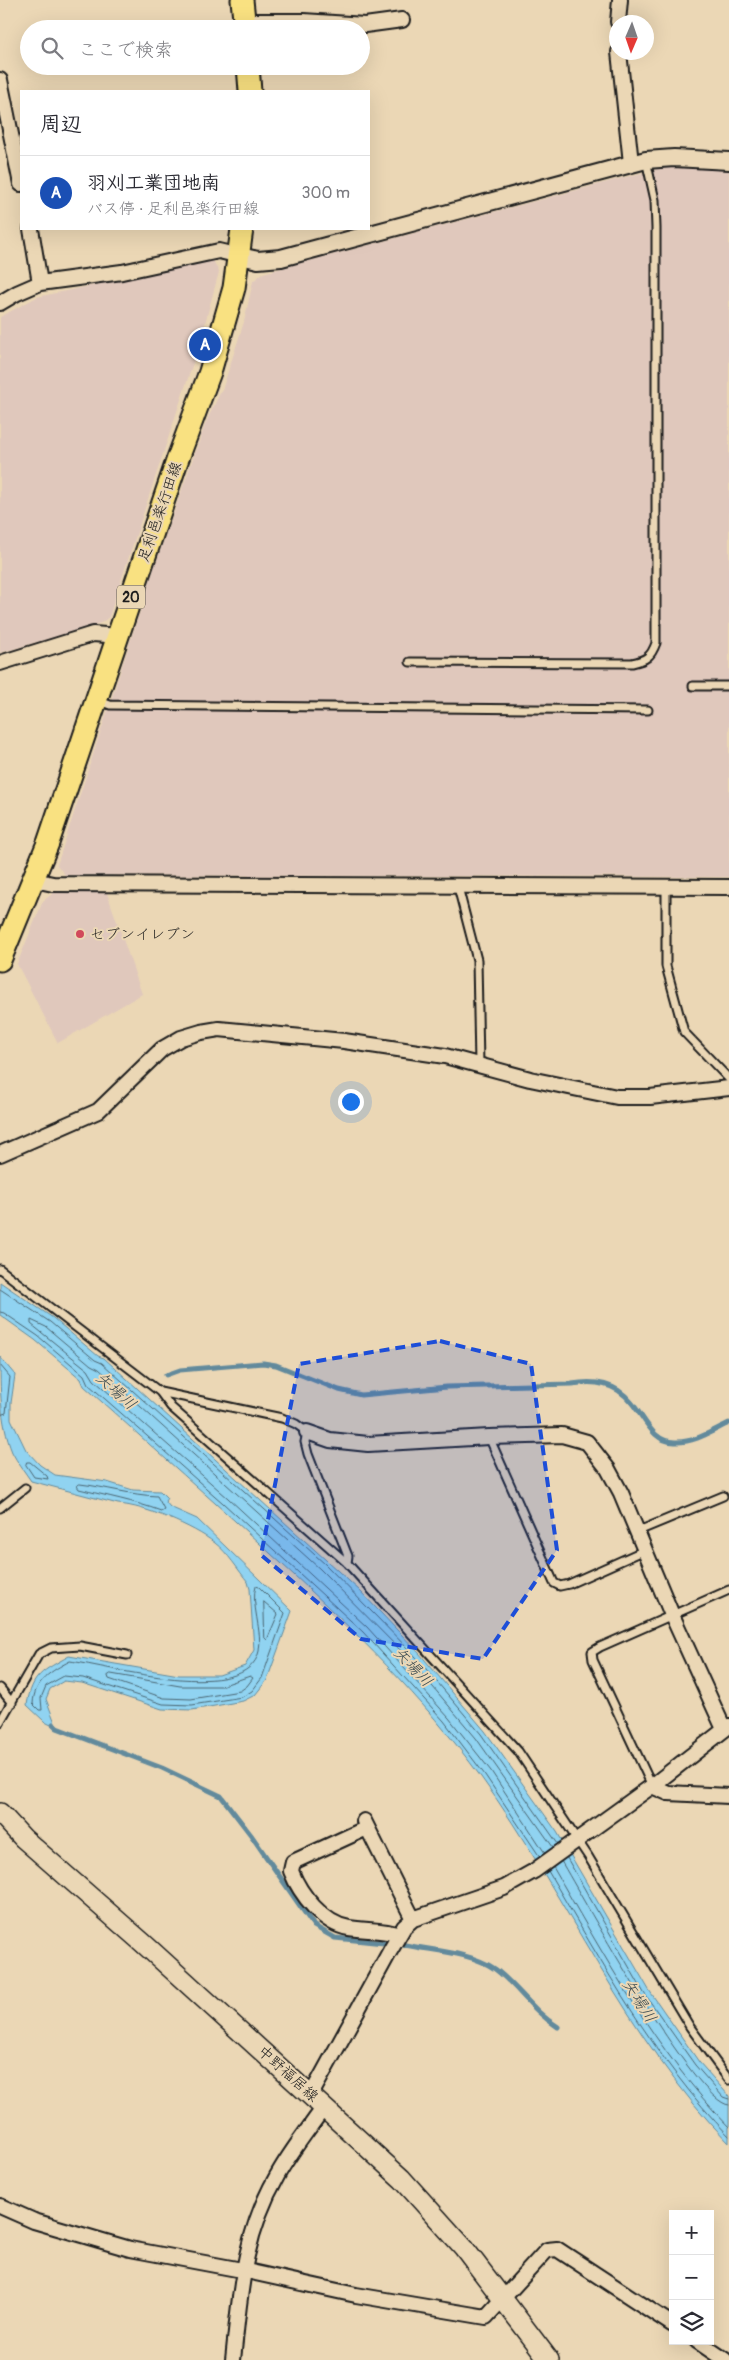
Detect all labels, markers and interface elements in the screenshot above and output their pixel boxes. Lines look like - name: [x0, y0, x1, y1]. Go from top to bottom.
- north arrow: [609, 15, 654, 60]
- search box: [20, 20, 370, 75]
- icon: search: [38, 34, 66, 62]
- text: ここで検索: [78, 38, 173, 62]
- text: 周辺: [40, 111, 82, 138]
- text: 羽刈工業団地南: [87, 171, 220, 195]
- text: A: [51, 183, 61, 203]
- text: 300 m: [302, 183, 350, 203]
- text: バス停 · 足利邑楽行田線: [87, 199, 259, 219]
- pin: A: [189, 326, 221, 364]
- street label: 足利邑楽行田線: [134, 459, 186, 565]
- road number: 20: [117, 586, 145, 608]
- place label: セブンイレブン: [90, 925, 195, 944]
- marker: セブンイレブン: [74, 928, 86, 940]
- your location: [338, 1089, 364, 1115]
- water label: 矢場川: [91, 1368, 141, 1414]
- water label: 矢場川: [389, 1643, 437, 1691]
- water label: 矢場川: [618, 1975, 660, 2027]
- street label: 中野福居線: [254, 2042, 322, 2106]
- map controls: [669, 2210, 714, 2345]
- button: +: [669, 2210, 714, 2255]
- button: −: [669, 2255, 714, 2300]
- button: layers: [669, 2300, 714, 2345]

